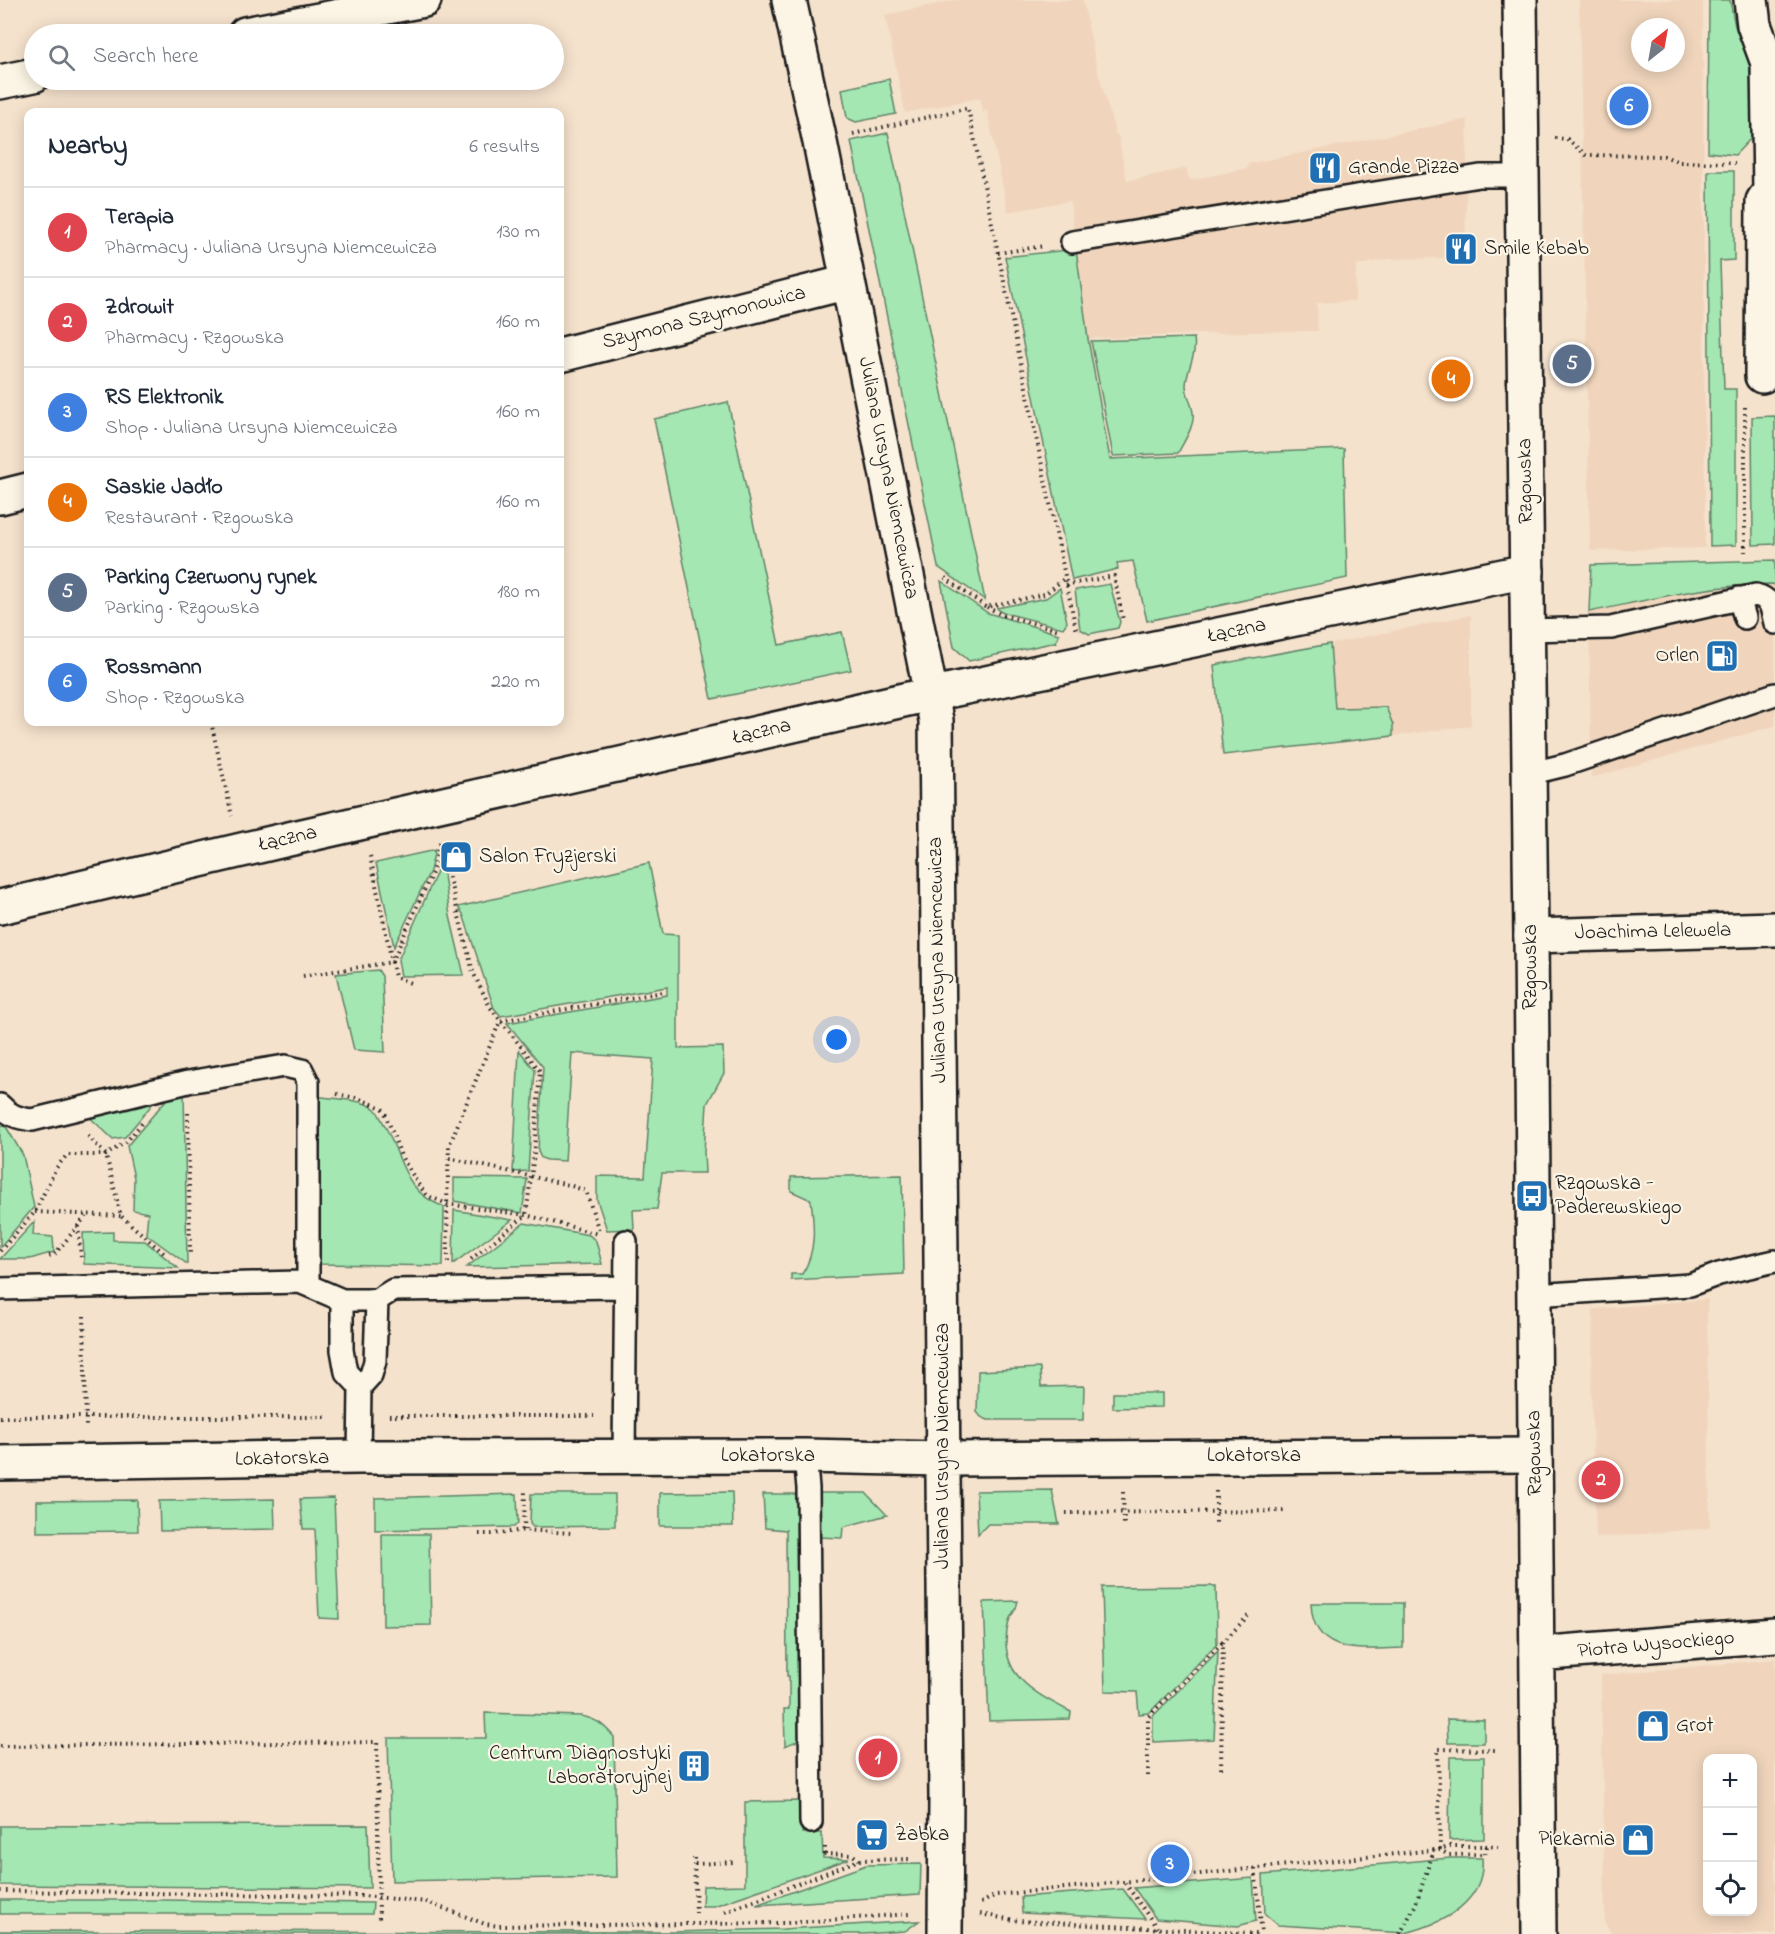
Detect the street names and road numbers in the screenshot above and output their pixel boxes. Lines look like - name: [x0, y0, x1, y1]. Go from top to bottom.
- street label: Szymona Szymonowica: [599, 278, 809, 360]
- street label: Juliana Ursyna Niemcewicza: [848, 354, 926, 602]
- street label: Rzgowska: [1510, 438, 1544, 524]
- street label: Łączna: [1204, 610, 1269, 652]
- street label: Łączna: [729, 711, 794, 753]
- street label: Łączna: [255, 818, 320, 860]
- street label: Juliana Ursyna Niemcewicza: [921, 837, 957, 1083]
- street label: Joachima Lelewela: [1574, 916, 1732, 948]
- street label: Rzgowska: [1516, 924, 1548, 1010]
- street label: Juliana Ursyna Niemcewicza: [928, 1323, 960, 1569]
- street label: Rzgowska: [1519, 1410, 1553, 1496]
- street label: Lokatorska: [721, 1441, 815, 1471]
- street label: Lokatorska: [1207, 1441, 1301, 1471]
- street label: Lokatorska: [235, 1443, 329, 1475]
- street label: Piotra Wysockiego: [1576, 1623, 1736, 1669]

